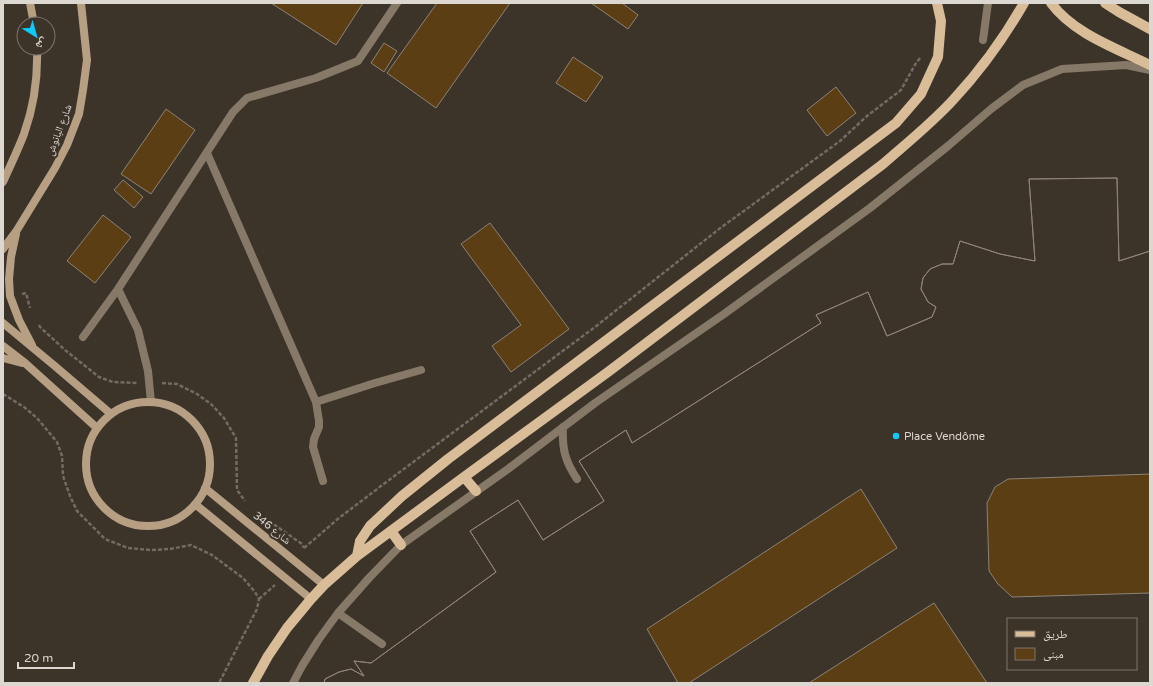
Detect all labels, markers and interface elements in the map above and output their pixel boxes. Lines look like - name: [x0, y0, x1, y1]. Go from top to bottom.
- north arrow: [16, 16, 56, 56]
- text: ش: [32, 34, 50, 52]
- street label: شارع البانوش: [43, 102, 75, 158]
- place label: Place Vendôme: [904, 430, 985, 443]
- marker: Place Vendôme: [891, 431, 901, 441]
- street label: شارع 346: [251, 509, 293, 547]
- legend: [1007, 618, 1137, 670]
- text: طريق: [1043, 627, 1068, 641]
- scale bar: [18, 644, 74, 670]
- text: مبنى: [1043, 647, 1064, 661]
- text: 20 m: [24, 651, 53, 665]

